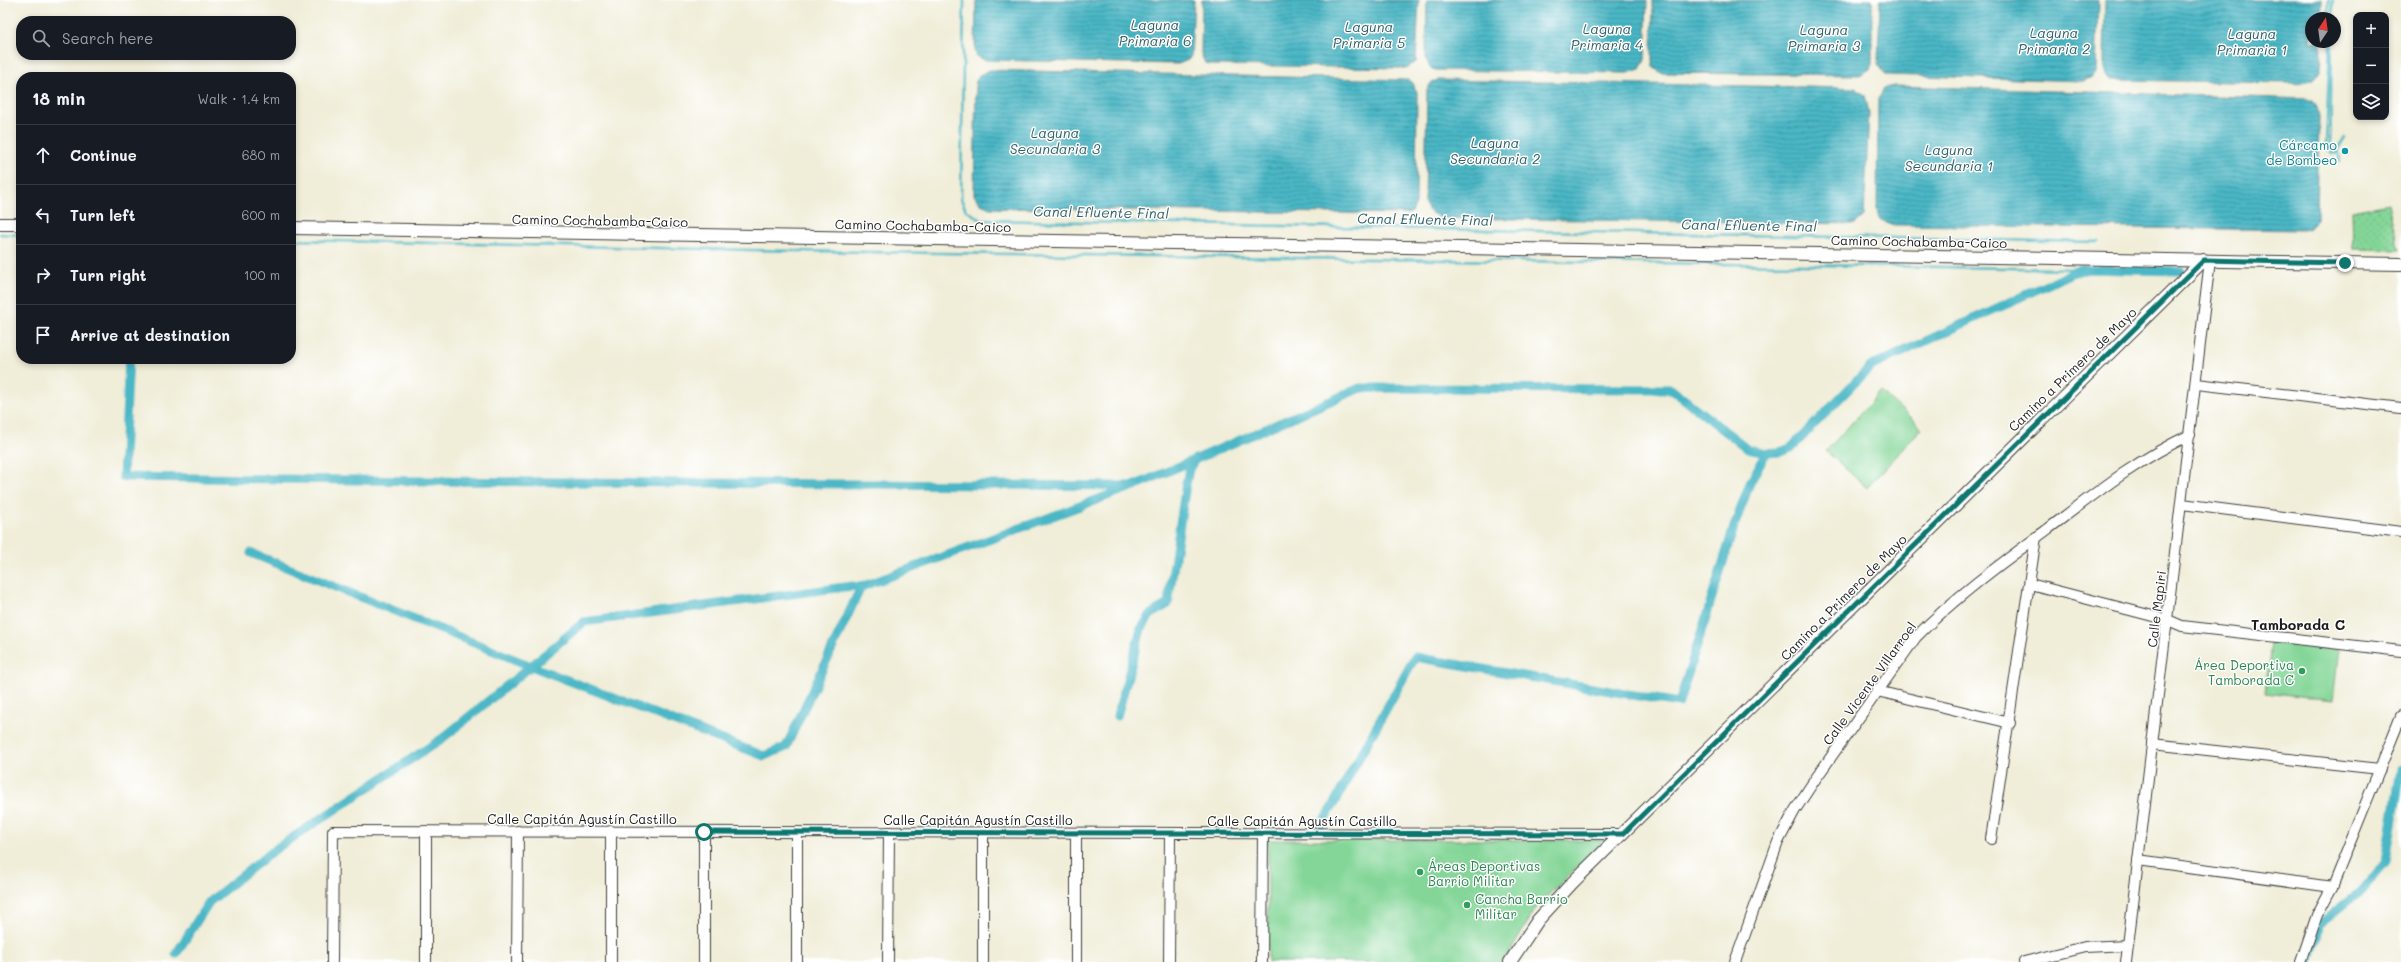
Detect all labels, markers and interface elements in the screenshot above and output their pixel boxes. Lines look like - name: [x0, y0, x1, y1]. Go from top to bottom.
- north arrow: [2305, 12, 2341, 48]
- map controls: [2353, 12, 2389, 120]
- button: +: [2353, 12, 2389, 48]
- water label: Laguna Primaria 6: [1119, 15, 1192, 50]
- search box: [16, 16, 296, 60]
- water label: Laguna Primaria 5: [1333, 17, 1406, 52]
- water label: Laguna Primaria 4: [1571, 19, 1644, 54]
- water label: Laguna Primaria 3: [1788, 20, 1861, 55]
- water label: Laguna Primaria 2: [2018, 23, 2090, 58]
- water label: Laguna Primaria 1: [2217, 24, 2287, 59]
- icon: search: [30, 27, 52, 49]
- text: Search here: [62, 28, 153, 48]
- button: −: [2353, 48, 2389, 84]
- button: layers: [2353, 84, 2389, 120]
- text: 18 min: [32, 87, 85, 109]
- text: Walk · 1.4 km: [198, 90, 280, 107]
- water label: Laguna Secundaria 3: [1010, 123, 1101, 158]
- water label: Laguna Secundaria 2: [1450, 133, 1540, 168]
- place label: Cárcamo de Bombeo: [2266, 136, 2337, 168]
- water label: Laguna Secundaria 1: [1905, 140, 1993, 175]
- icon: ahead: [32, 144, 54, 166]
- text: Continue: [70, 145, 137, 165]
- text: 680 m: [242, 146, 280, 163]
- marker: Cárcamo de Bombeo: [2340, 146, 2350, 156]
- water label: Canal Efluente Final: [1033, 201, 1169, 223]
- icon: left: [32, 204, 54, 226]
- text: Turn left: [70, 205, 135, 225]
- text: 600 m: [242, 206, 280, 223]
- water label: Canal Efluente Final: [1357, 208, 1493, 230]
- street label: Camino Cochabamba-Caico: [512, 210, 689, 230]
- water label: Canal Efluente Final: [1681, 214, 1817, 236]
- street label: Camino Cochabamba-Caico: [835, 215, 1012, 235]
- street label: Camino Cochabamba-Caico: [1831, 231, 2008, 251]
- route end: [2336, 254, 2354, 272]
- icon: right: [32, 264, 54, 286]
- text: Turn right: [70, 265, 147, 285]
- text: 100 m: [244, 266, 280, 283]
- street label: Camino a Primero de Mayo: [2004, 303, 2140, 435]
- icon: arrive: [32, 324, 54, 346]
- text: Arrive at destination: [70, 325, 230, 345]
- street label: Camino a Primero de Mayo: [1776, 530, 1910, 664]
- street label: Calle Mapiri: [2143, 570, 2169, 648]
- district label: Tamborada C: [2251, 615, 2345, 634]
- street label: Calle Vicente Villarroel: [1819, 618, 1919, 748]
- place label: Área Deportiva Tamborada C: [2194, 656, 2294, 688]
- marker: Área Deportiva Tamborada C: [2297, 666, 2307, 676]
- street label: Calle Capitán Agustín Castillo: [487, 810, 677, 827]
- street label: Calle Capitán Agustín Castillo: [883, 811, 1073, 828]
- street label: Calle Capitán Agustín Castillo: [1207, 812, 1397, 829]
- route start: [695, 823, 713, 841]
- place label: Áreas Deportivas Barrio Militar: [1428, 857, 1540, 889]
- marker: Áreas Deportivas Barrio Militar: [1415, 867, 1425, 877]
- place label: Cancha Barrio Militar: [1475, 890, 1568, 922]
- marker: Cancha Barrio Militar: [1462, 900, 1472, 910]

